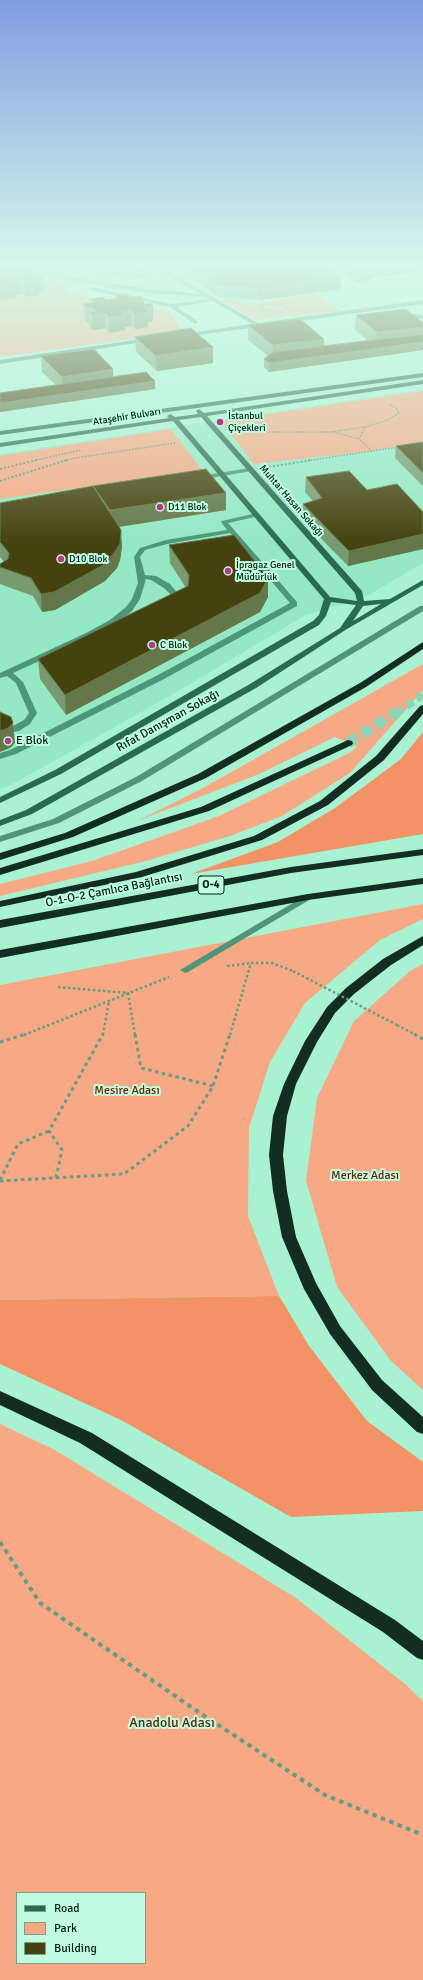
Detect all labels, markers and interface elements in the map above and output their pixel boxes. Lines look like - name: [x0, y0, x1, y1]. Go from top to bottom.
- street label: Ataşehir Bulvarı: [92, 406, 162, 428]
- place label: İstanbul Çiçekleri: [228, 410, 266, 434]
- marker: İstanbul Çiçekleri: [215, 417, 225, 427]
- street label: Muhtar Hasan Sokağı: [257, 463, 325, 539]
- place label: D11 Blok: [168, 501, 207, 513]
- marker: D11 Blok: [155, 502, 165, 512]
- place label: D10 Blok: [69, 553, 108, 565]
- marker: D10 Blok: [56, 554, 66, 564]
- place label: İpragaz Genel Müdürlük: [236, 559, 295, 582]
- marker: İpragaz Genel Müdürlük: [223, 566, 233, 576]
- place label: C Blok: [160, 639, 187, 651]
- marker: C Blok: [147, 640, 157, 650]
- street label: Rıfat Danışman Sokağı: [114, 687, 222, 755]
- place label: E Blok: [16, 734, 48, 748]
- marker: E Blok: [3, 736, 13, 746]
- street label: O-1-O-2 Çamlıca Bağlantısı: [44, 870, 184, 910]
- road number: O-4: [198, 876, 224, 894]
- park label: Mesire Adası: [94, 1084, 160, 1098]
- park label: Merkez Adası: [331, 1169, 399, 1183]
- park label: Anadolu Adası: [129, 1715, 215, 1731]
- legend: [16, 1892, 146, 1964]
- text: Road: [54, 1901, 80, 1916]
- text: Park: [54, 1921, 77, 1936]
- text: Building: [54, 1941, 97, 1956]

